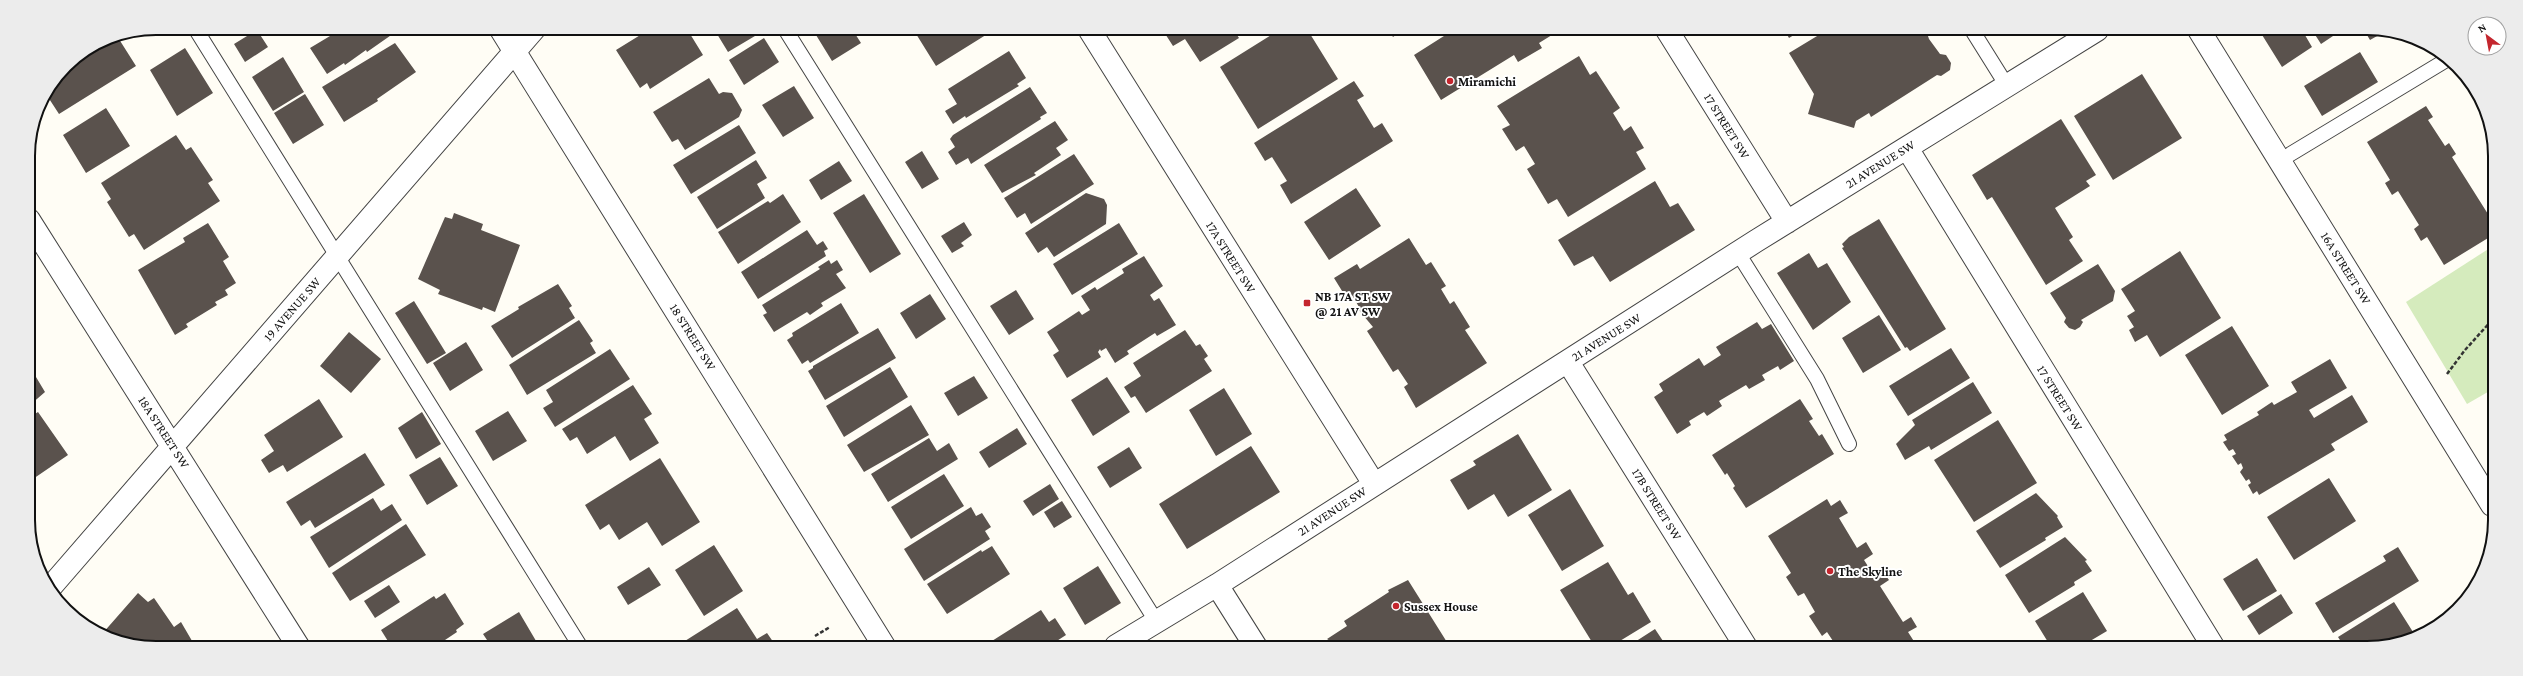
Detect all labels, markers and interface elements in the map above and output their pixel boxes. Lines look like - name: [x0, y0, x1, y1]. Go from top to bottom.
- north arrow: [2467, 16, 2507, 56]
- text: N: [2475, 20, 2488, 35]
- place label: Miramichi: [1458, 74, 1516, 89]
- marker: Miramichi: [1445, 76, 1455, 86]
- street label: 17 STREET SW: [1701, 90, 1753, 162]
- street label: 21 AVENUE SW: [1843, 137, 1918, 191]
- street label: 17A STREET SW: [1203, 218, 1259, 296]
- street label: 16A STREET SW: [2318, 229, 2374, 307]
- street label: 19 AVENUE SW: [260, 274, 324, 344]
- place label: NB 17A ST SW @ 21 AV SW: [1315, 289, 1391, 319]
- marker: NB 17A ST SW @ 21 AV SW: [1302, 298, 1312, 308]
- street label: 18 STREET SW: [667, 301, 719, 373]
- street label: 21 AVENUE SW: [1569, 310, 1644, 364]
- street label: 17 STREET SW: [2034, 362, 2086, 434]
- street label: 18A STREET SW: [135, 393, 193, 471]
- street label: 17B STREET SW: [1629, 465, 1685, 543]
- street label: 21 AVENUE SW: [1295, 483, 1369, 539]
- place label: The Skyline: [1838, 564, 1902, 579]
- marker: The Skyline: [1825, 566, 1835, 576]
- place label: Sussex House: [1404, 599, 1478, 614]
- marker: Sussex House: [1391, 601, 1401, 611]

